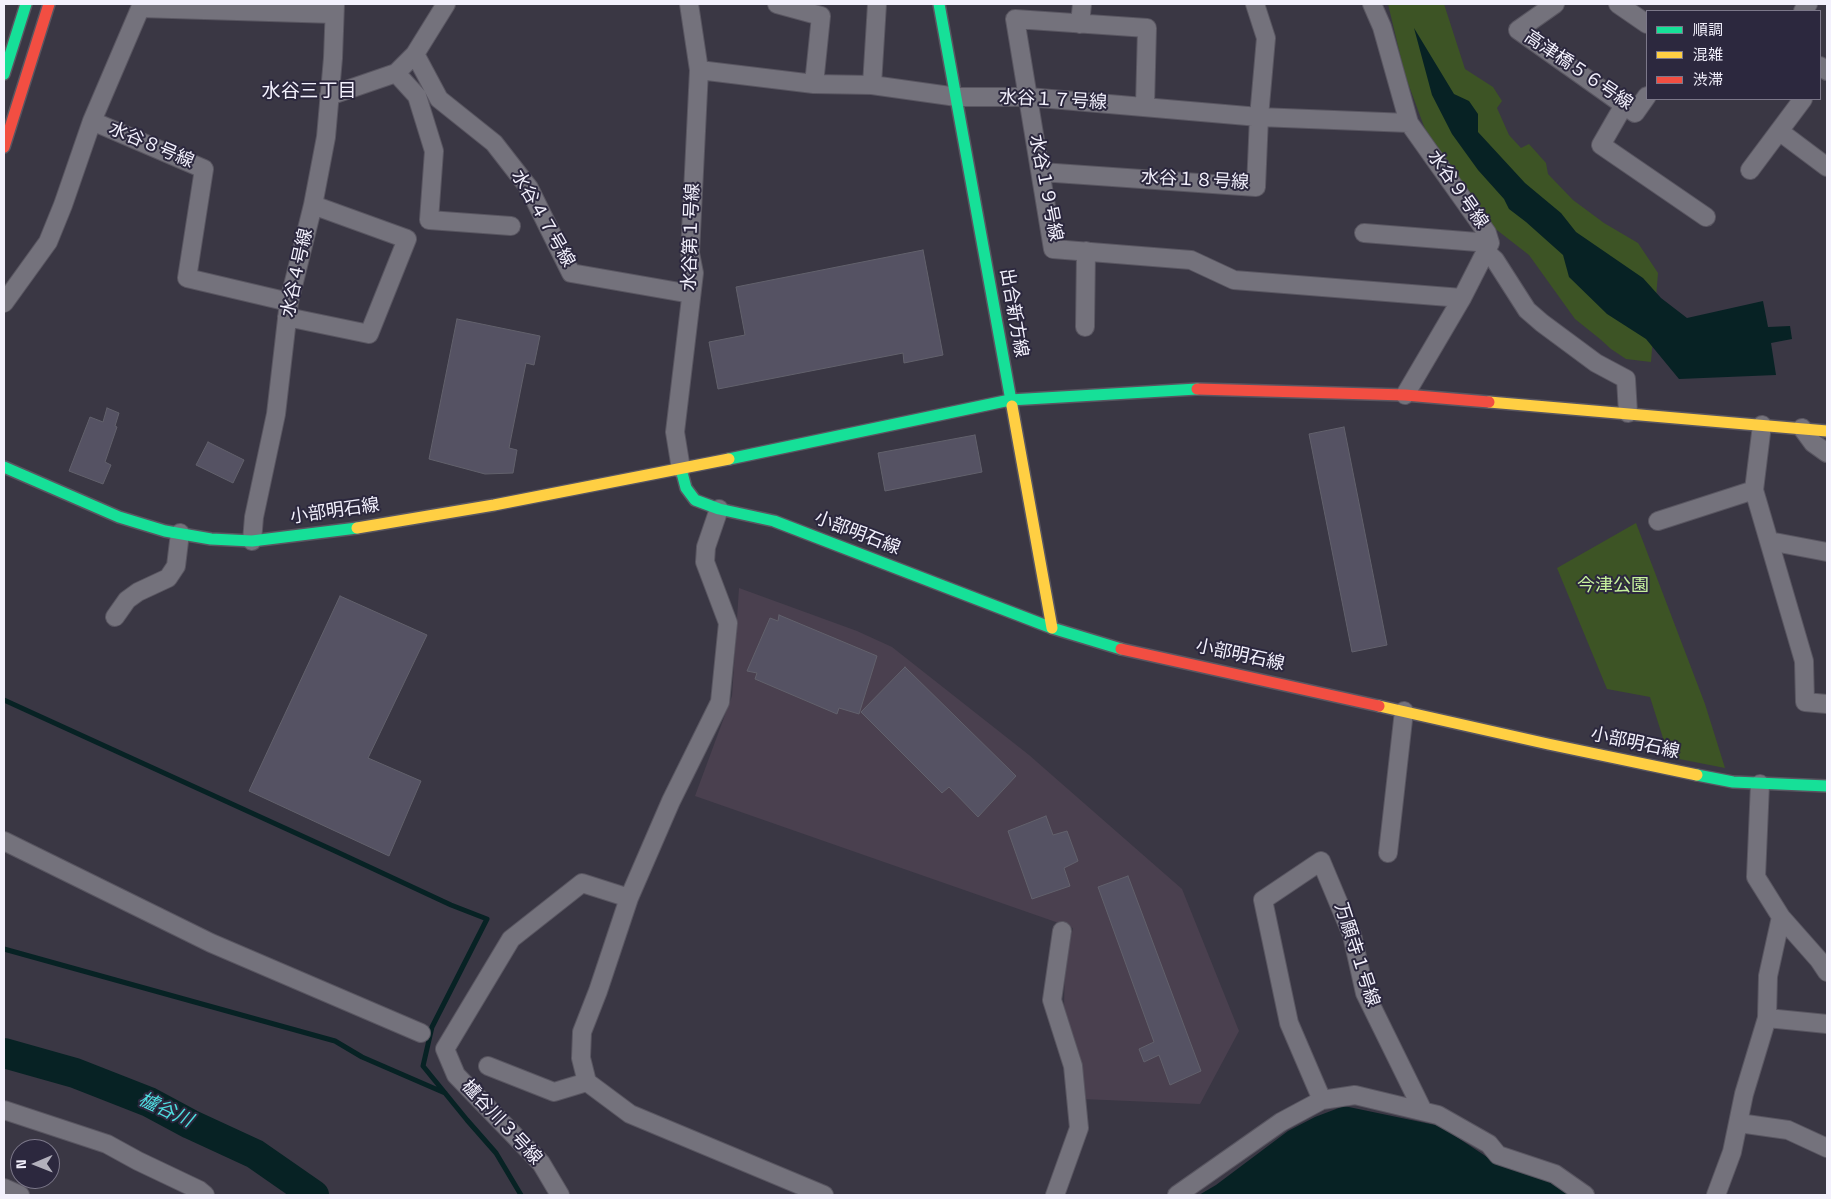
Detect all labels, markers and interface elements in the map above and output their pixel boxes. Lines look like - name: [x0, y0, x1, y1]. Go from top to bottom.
- legend: [1646, 10, 1821, 100]
- text: 順調: [1693, 18, 1723, 41]
- street label: 高津橋５６号線: [1520, 27, 1636, 115]
- text: 混雑: [1693, 43, 1723, 66]
- text: 渋滞: [1693, 68, 1723, 91]
- district label: 水谷三丁目: [262, 81, 356, 103]
- street label: 水谷１７号線: [999, 87, 1107, 115]
- street label: 水谷８号線: [105, 118, 197, 174]
- street label: 水谷１９号線: [1024, 133, 1066, 243]
- street label: 水谷９号線: [1422, 147, 1492, 233]
- street label: 水谷４７号線: [506, 167, 578, 271]
- street label: 水谷１８号線: [1141, 167, 1249, 195]
- street label: 水谷第１号線: [679, 183, 705, 291]
- street label: 水谷４号線: [278, 227, 318, 319]
- street label: 出合新方線: [995, 267, 1031, 359]
- street label: 小部明石線: [289, 495, 381, 529]
- street label: 小部明石線: [811, 508, 903, 560]
- park label: 今津公園: [1577, 576, 1649, 598]
- street label: 小部明石線: [1194, 636, 1286, 676]
- street label: 小部明石線: [1589, 724, 1681, 764]
- street label: 万願寺１号線: [1329, 900, 1383, 1010]
- street label: 櫨谷川３号線: [456, 1076, 546, 1170]
- water label: 櫨谷川: [134, 1089, 196, 1133]
- north arrow: [10, 1139, 60, 1189]
- text: N: [10, 1159, 31, 1169]

